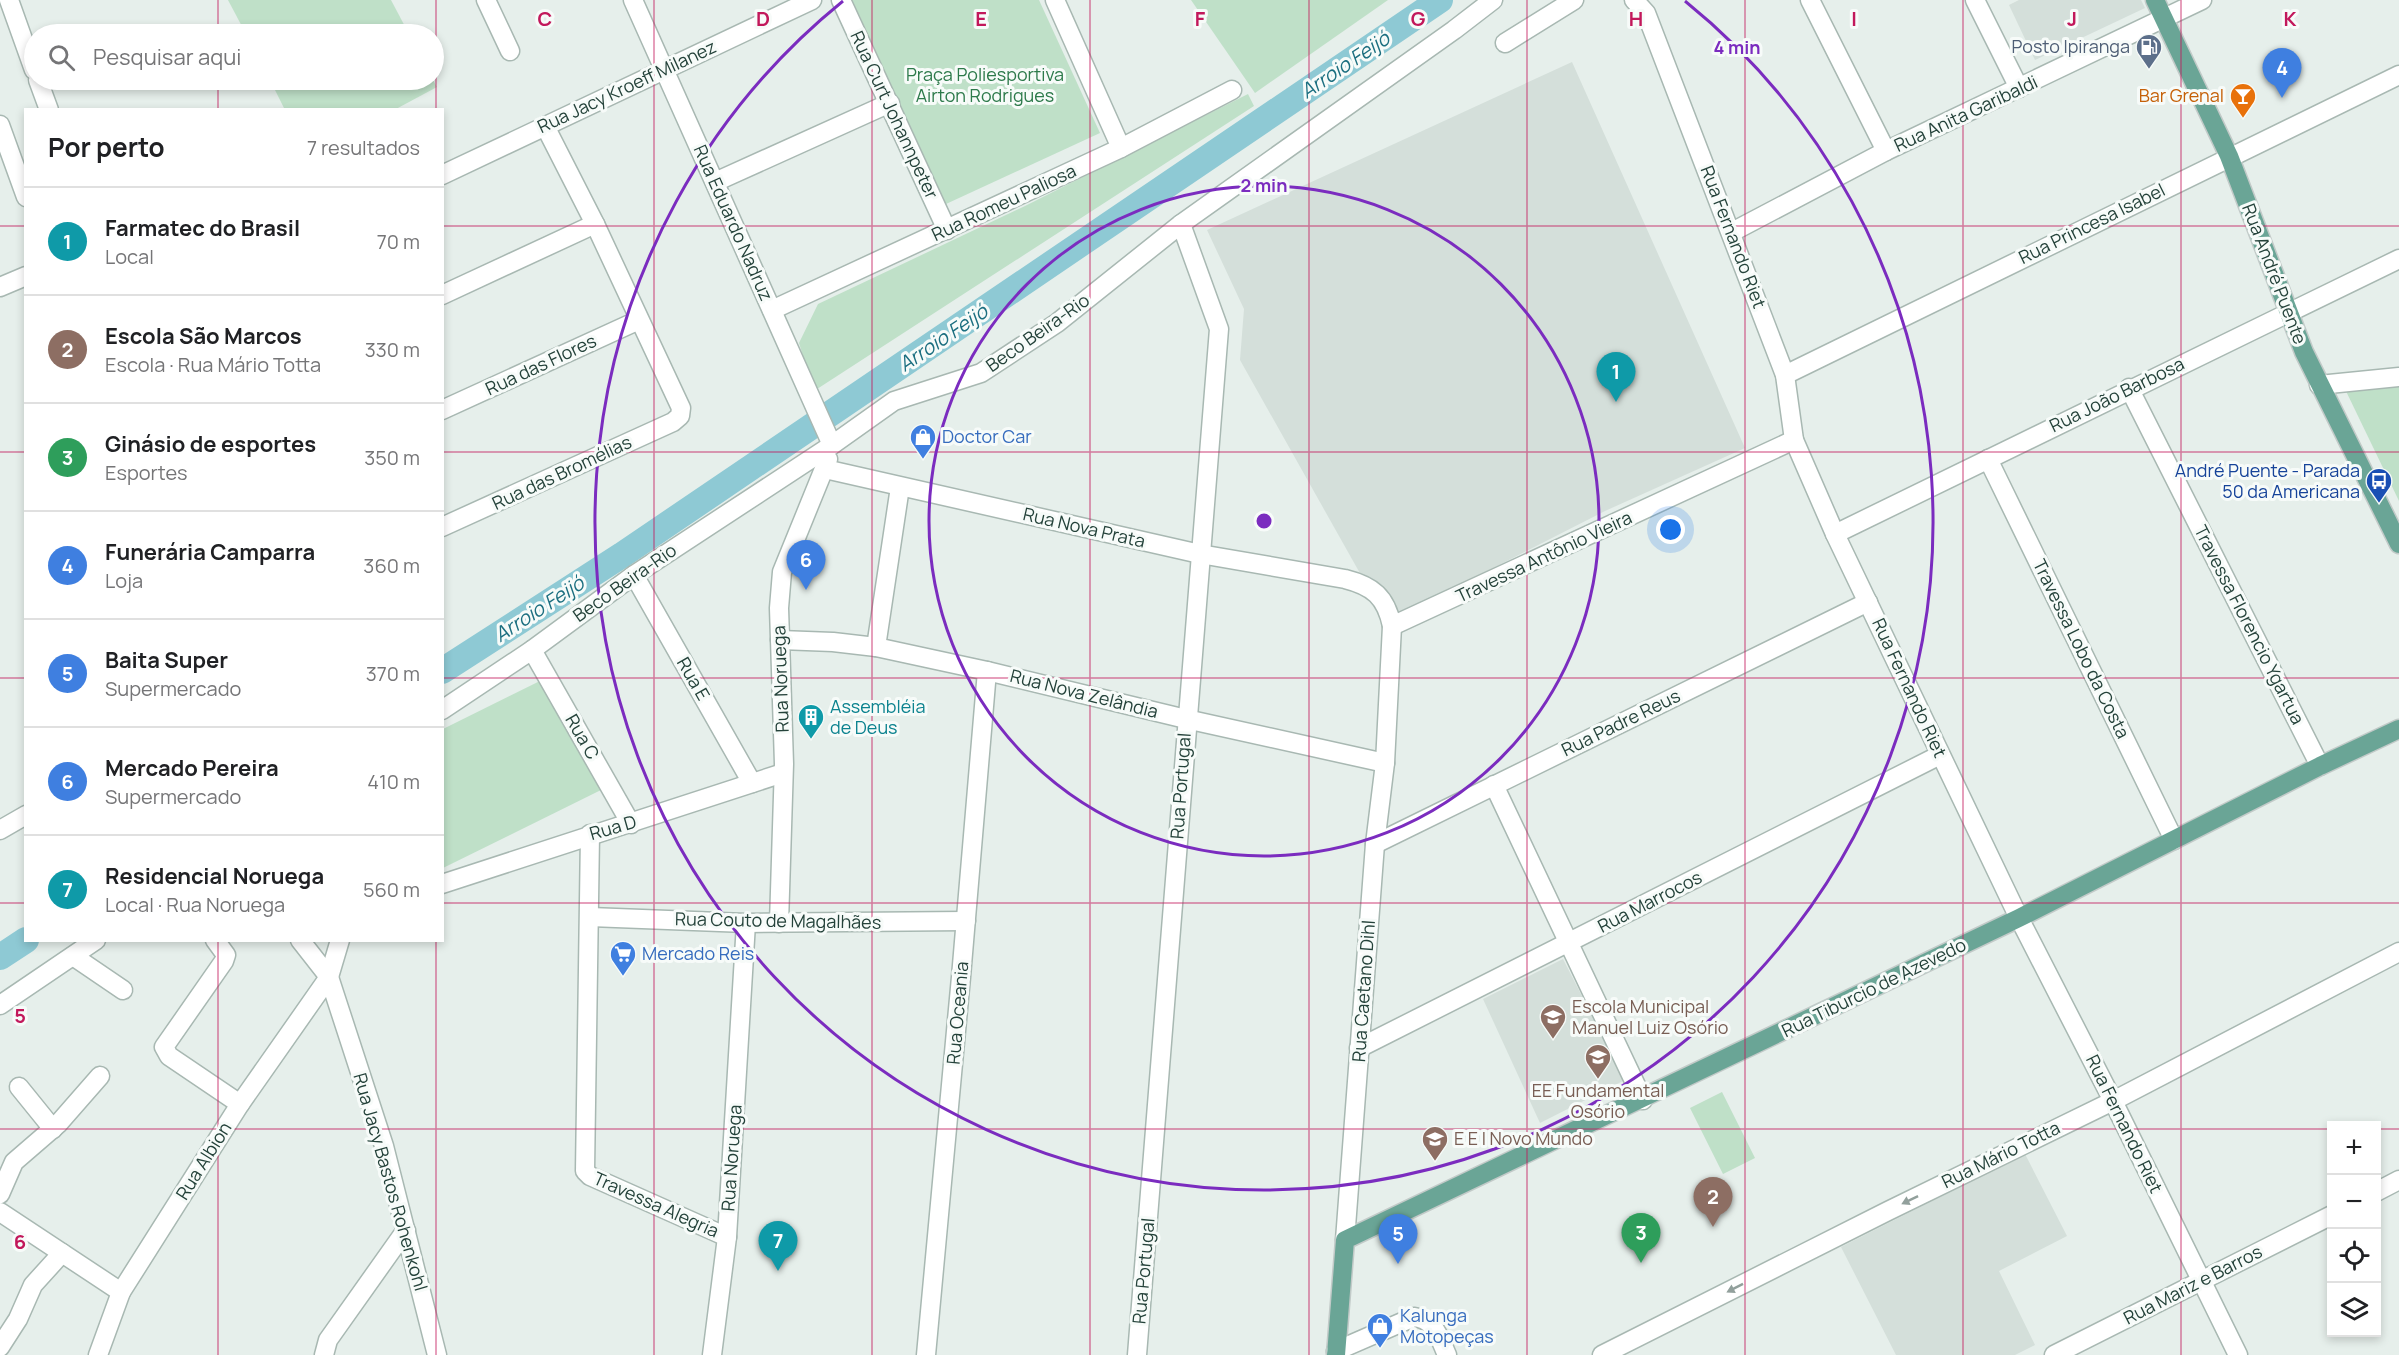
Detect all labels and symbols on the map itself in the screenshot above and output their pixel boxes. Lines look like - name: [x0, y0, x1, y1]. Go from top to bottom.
- text: C: [538, 5, 552, 32]
- text: D: [756, 5, 770, 32]
- text: E: [975, 5, 987, 32]
- text: F: [1195, 5, 1206, 32]
- text: G: [1411, 5, 1426, 32]
- text: H: [1629, 5, 1643, 32]
- text: I: [1851, 5, 1857, 32]
- text: J: [2067, 5, 2077, 32]
- text: K: [2284, 5, 2297, 32]
- water label: Arroio Feijó: [1295, 24, 1396, 104]
- street label: Rua Curt Johannpeter: [845, 27, 945, 203]
- fuel station icon: Posto Ipiranga: [2134, 32, 2164, 70]
- street label: Rua Jacy Kroeff Milanez: [533, 34, 720, 138]
- place label: Posto Ipiranga: [2012, 34, 2130, 58]
- text: 4 min: [1713, 35, 1761, 59]
- pin: 4: [2262, 48, 2302, 98]
- park label: Praça Poliesportiva Airton Rodrigues: [906, 62, 1064, 107]
- street label: Rua Anita Garibaldi: [1890, 69, 2041, 157]
- bar icon: Bar Grenal: [2228, 81, 2258, 119]
- place label: Bar Grenal: [2139, 83, 2224, 107]
- street label: Rua Eduardo Nadruz: [689, 141, 779, 304]
- street label: Rua Romeu Paliosa: [928, 158, 1080, 246]
- street label: Rua Fernando Riet: [1696, 162, 1772, 311]
- text: 2 min: [1241, 173, 1287, 197]
- street label: Rua Princesa Isabel: [2014, 177, 2169, 269]
- street label: Rua André Puente: [2237, 200, 2313, 347]
- street label: Beco Beira-Rio: [981, 288, 1094, 377]
- water label: Arroio Feijó: [893, 297, 994, 377]
- street label: Rua das Flores: [481, 328, 600, 400]
- street label: Rua João Barbosa: [2045, 351, 2188, 437]
- pin: 1: [1596, 352, 1636, 402]
- shop icon: Doctor Car: [908, 422, 938, 460]
- place label: Doctor Car: [942, 424, 1032, 448]
- street label: Rua das Bromélias: [488, 429, 635, 515]
- place label: André Puente - Parada 50 da Americana: [2175, 458, 2360, 503]
- bus stop icon: André Puente - Parada 50 da Americana: [2364, 466, 2394, 504]
- street label: Rua Nova Prata: [1021, 501, 1148, 553]
- street label: Travessa Antônio Vieira: [1452, 505, 1636, 607]
- centre of rings: [1254, 511, 1274, 531]
- your location: [1656, 515, 1685, 544]
- street label: Travessa Florencio Ygartua: [2189, 521, 2311, 728]
- street label: Beco Beira-Rio: [568, 538, 681, 627]
- pin: 6: [786, 540, 826, 590]
- street label: Travessa Lobo da Costa: [2028, 555, 2136, 742]
- water label: Arroio Feijó: [489, 569, 590, 648]
- street label: Rua Fernando Riet: [1867, 614, 1953, 761]
- street label: Rua Noruega: [766, 625, 794, 733]
- street label: Rua E: [672, 653, 716, 704]
- street label: Rua Nova Zelândia: [1008, 663, 1161, 723]
- street label: Rua Padre Reus: [1557, 683, 1684, 761]
- place label: Assembléia de Deus: [830, 694, 925, 739]
- building icon: Assembléia de Deus: [796, 702, 826, 740]
- street label: Rua C: [560, 709, 605, 764]
- street label: Rua Portugal: [1164, 732, 1196, 840]
- street label: Rua D: [586, 809, 639, 845]
- street label: Rua Marrocos: [1593, 865, 1706, 938]
- street label: Rua Couto de Magalhães: [675, 906, 881, 934]
- street label: Rua Caetano Dihl: [1346, 919, 1380, 1063]
- street label: Rua Tiburcio de Azevedo: [1777, 932, 1970, 1042]
- supermarket icon: Mercado Reis: [608, 939, 638, 977]
- place label: Mercado Reis: [642, 941, 754, 965]
- street label: Rua Oceania: [941, 960, 973, 1066]
- place label: Escola Municipal Manuel Luiz Osório: [1572, 994, 1729, 1039]
- text: 5: [14, 1002, 26, 1029]
- school or university icon: Escola Municipal Manuel Luiz Osório: [1538, 1002, 1568, 1040]
- school or university icon: EE Fundamental Osório: [1583, 1042, 1613, 1080]
- street label: Rua Fernando Riet: [2081, 1050, 2169, 1197]
- street label: Rua Jacy Bastos Rohenkohl: [348, 1070, 434, 1293]
- place label: EE Fundamental Osório: [1532, 1078, 1664, 1123]
- street label: Rua Noruega: [715, 1104, 747, 1212]
- street label: Rua Mário Totta: [1937, 1115, 2064, 1193]
- street label: Rua Albion: [170, 1117, 237, 1204]
- school or university icon: E E I Novo Mundo: [1420, 1124, 1450, 1162]
- place label: E E I Novo Mundo: [1454, 1126, 1593, 1150]
- street label: Travessa Alegria: [590, 1166, 723, 1242]
- pin: 2: [1694, 1178, 1732, 1227]
- one-way arrow: [1901, 1196, 1918, 1205]
- pin: 5: [1378, 1214, 1418, 1264]
- pin: 3: [1622, 1214, 1660, 1263]
- street label: Rua Portugal: [1126, 1217, 1160, 1325]
- pin: 7: [758, 1222, 798, 1271]
- text: 6: [14, 1228, 26, 1255]
- street label: Rua Mariz e Barros: [2119, 1239, 2266, 1329]
- one-way arrow: [1727, 1283, 1744, 1292]
- place label: Kalunga Motopeças: [1400, 1303, 1494, 1348]
- shop icon: Kalunga Motopeças: [1365, 1311, 1395, 1349]

